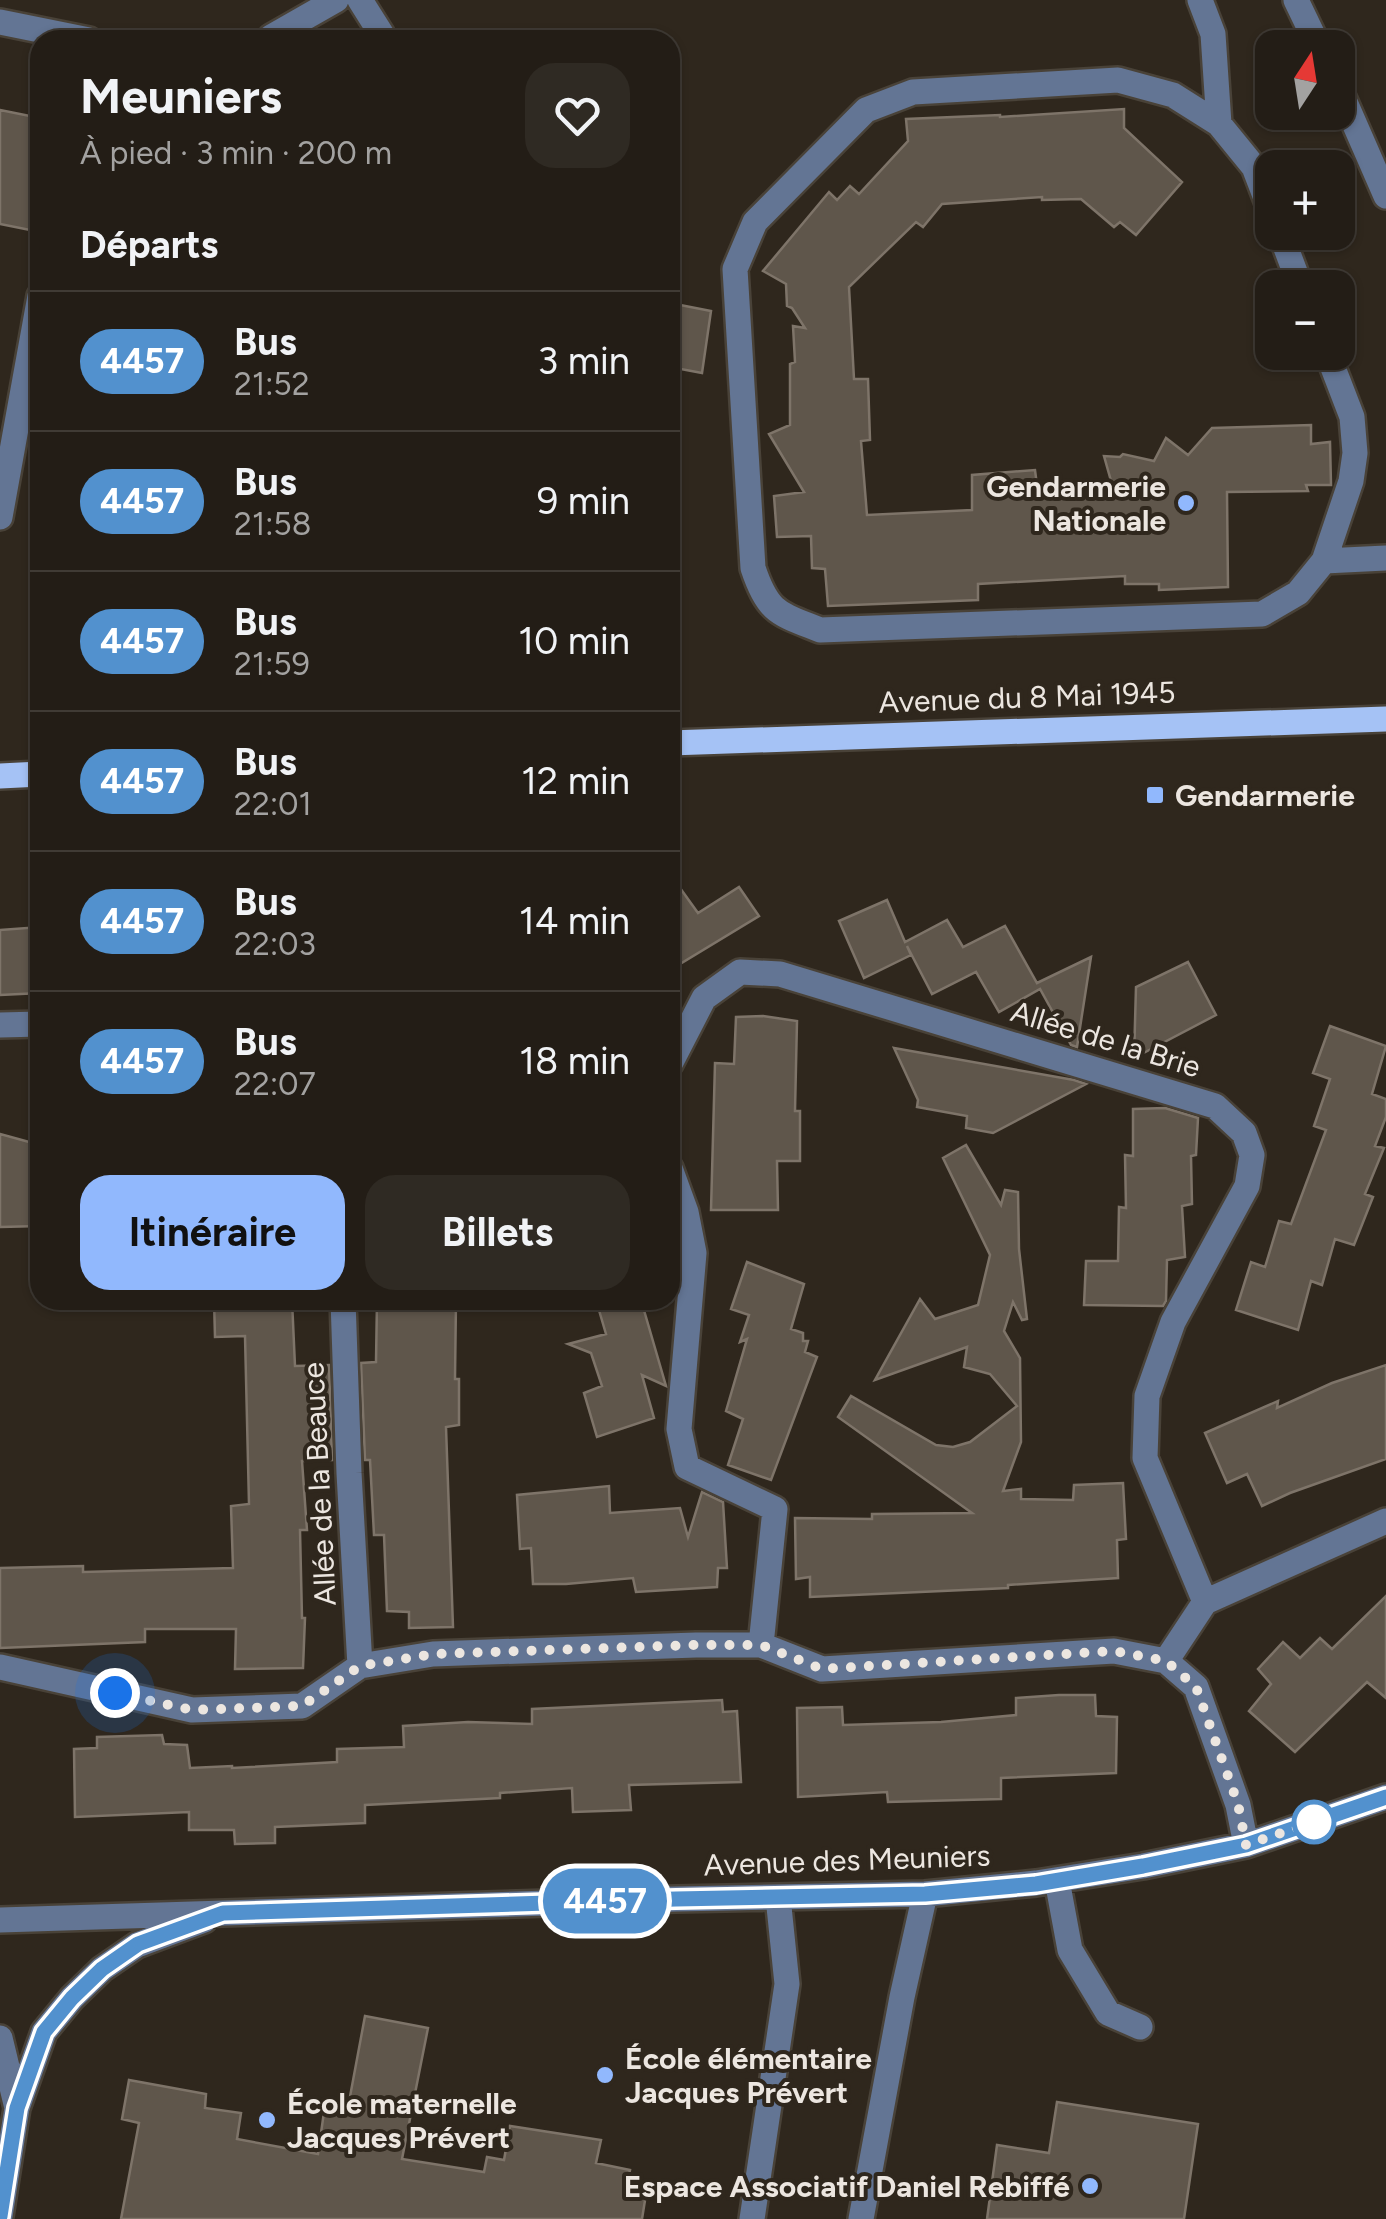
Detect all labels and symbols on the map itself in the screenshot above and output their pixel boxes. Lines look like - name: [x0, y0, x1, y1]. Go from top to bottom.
- north arrow: [1255, 30, 1355, 130]
- place label: Gendarmerie Nationale: [986, 468, 1166, 539]
- marker: Gendarmerie Nationale: [1175, 492, 1197, 514]
- street label: Avenue du 8 Mai 1945: [878, 673, 1176, 721]
- place label: Gendarmerie: [1175, 777, 1355, 814]
- marker: Gendarmerie: [1144, 784, 1166, 806]
- street label: Allée de la Brie: [1007, 993, 1205, 1085]
- street label: Allée de la Beauce: [294, 1361, 344, 1607]
- your location: [90, 1668, 140, 1718]
- unlabelled marker: [1293, 1801, 1335, 1843]
- street label: Avenue des Meuniers: [703, 1837, 991, 1883]
- line badge: 4457: [535, 1868, 675, 1934]
- place label: École élémentaire Jacques Prévert: [625, 2040, 872, 2111]
- marker: École élémentaire Jacques Prévert: [594, 2064, 616, 2086]
- place label: École maternelle Jacques Prévert: [287, 2085, 517, 2156]
- marker: École maternelle Jacques Prévert: [256, 2109, 278, 2131]
- place label: Espace Associatif Daniel Rebiffé: [624, 2168, 1070, 2205]
- marker: Espace Associatif Daniel Rebiffé: [1079, 2175, 1101, 2197]

